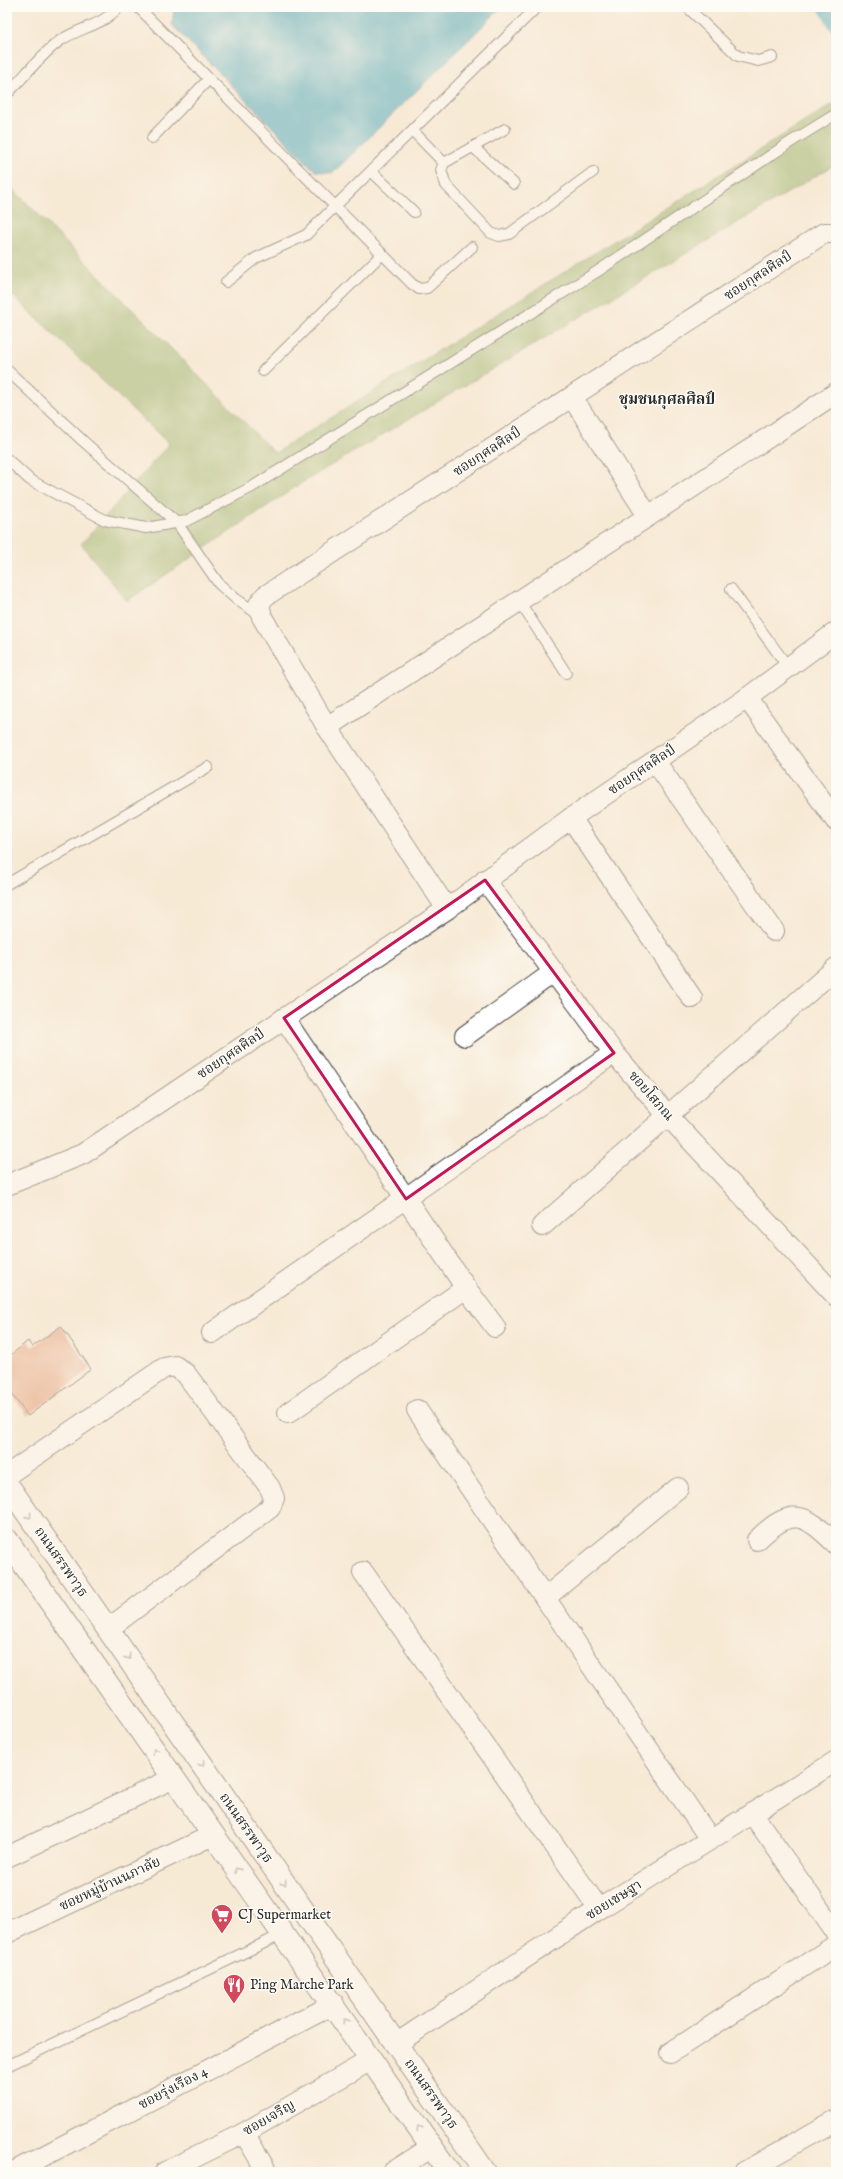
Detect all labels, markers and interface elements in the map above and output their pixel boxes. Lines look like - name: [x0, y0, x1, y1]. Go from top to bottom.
- street label: ซอยกุศลศิลป์: [721, 247, 795, 305]
- district label: ชุมชนกุศลศิลป์: [619, 390, 715, 410]
- street label: ซอยกุศลศิลป์: [450, 423, 524, 481]
- street label: ซอยกุศลศิลป์: [605, 741, 679, 799]
- street label: ซอยกุศลศิลป์: [194, 1025, 268, 1083]
- street label: ซอยโสภณ: [624, 1066, 679, 1125]
- one-way arrow: [24, 1512, 31, 1519]
- street label: ถนนสรรพาวุธ: [30, 1523, 92, 1601]
- one-way arrow: [123, 1653, 130, 1660]
- one-way arrow: [153, 1749, 160, 1756]
- one-way arrow: [197, 1760, 205, 1767]
- street label: ถนนสรรพาวุธ: [215, 1789, 277, 1867]
- street label: ซอยหมู่บ้านนภาลัย: [56, 1853, 164, 1915]
- one-way arrow: [234, 1867, 242, 1874]
- street label: ซอยเชษฐา: [583, 1876, 645, 1924]
- one-way arrow: [279, 1878, 286, 1885]
- supermarket icon: CJ Supermarket: [209, 1902, 235, 1935]
- place label: CJ Supermarket: [238, 1906, 331, 1924]
- restaurant icon: Ping Marche Park: [221, 1972, 247, 2005]
- place label: Ping Marche Park: [250, 1976, 354, 1994]
- one-way arrow: [342, 2018, 350, 2025]
- street label: ถนนสรรพาวุธ: [400, 2055, 462, 2133]
- street label: ซอยรุ่งเรือง 4: [135, 2062, 211, 2114]
- street label: ซอยเจริญ: [240, 2096, 298, 2140]
- one-way arrow: [417, 2126, 424, 2133]

